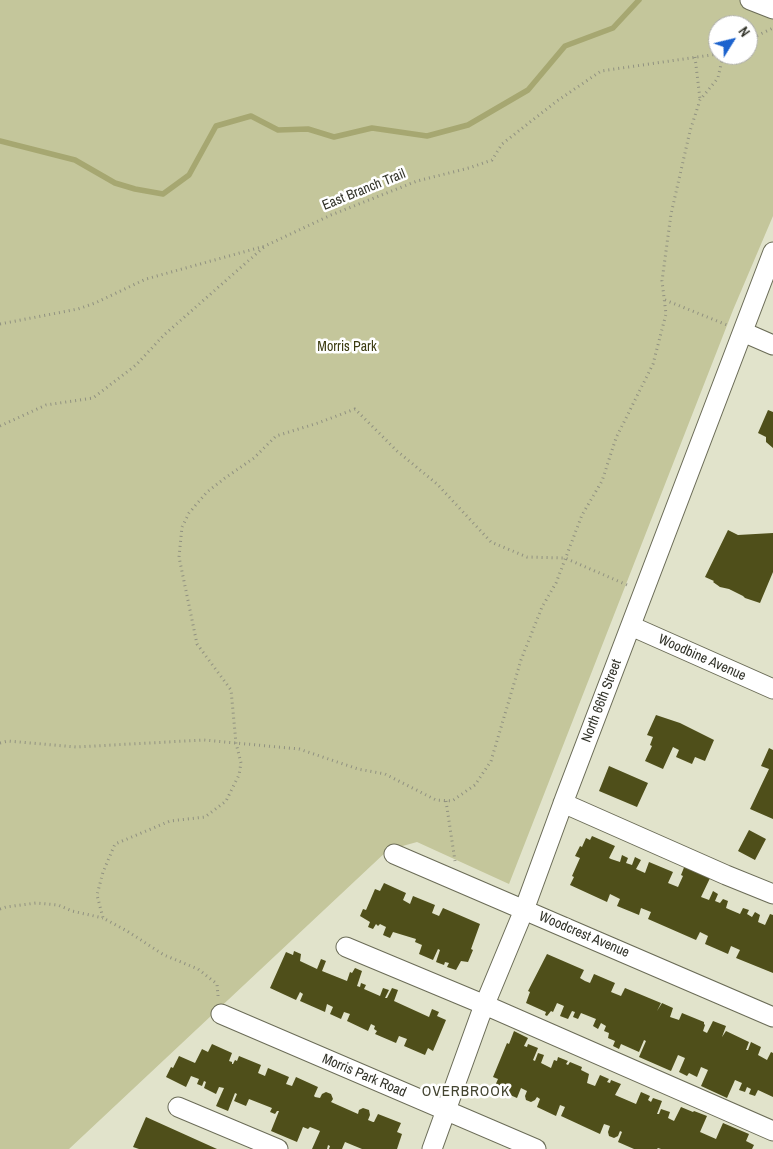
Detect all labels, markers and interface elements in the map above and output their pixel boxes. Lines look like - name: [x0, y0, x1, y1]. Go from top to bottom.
- north arrow: [708, 15, 758, 65]
- text: N: [735, 23, 754, 40]
- street label: East Branch Trail: [320, 166, 408, 214]
- park label: Morris Park: [317, 339, 377, 355]
- street label: Woodbine Avenue: [656, 631, 748, 685]
- street label: North 66th Street: [578, 657, 626, 745]
- street label: Woodcrest Avenue: [536, 908, 632, 962]
- street label: Morris Park Road: [319, 1051, 409, 1101]
- district label: OVERBROOK: [421, 1083, 511, 1101]

